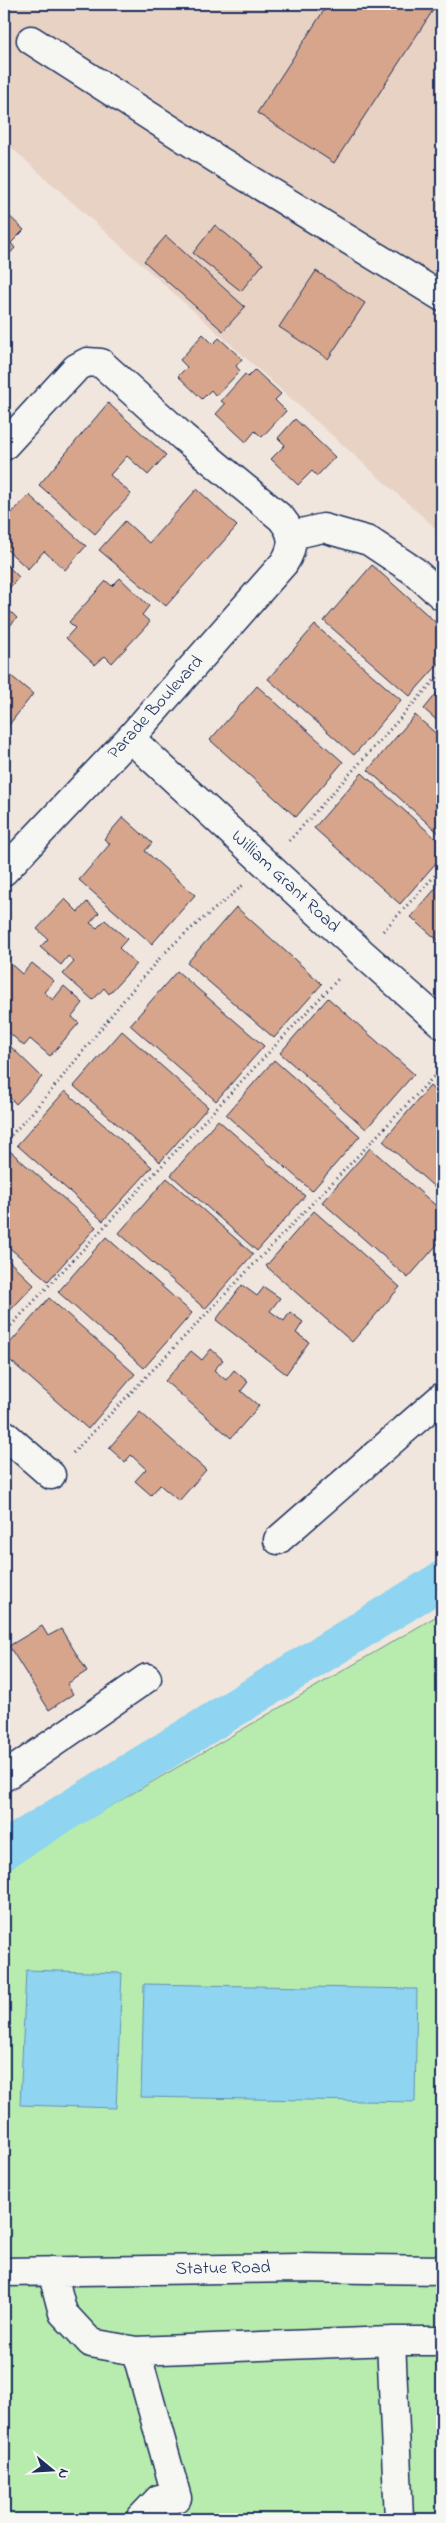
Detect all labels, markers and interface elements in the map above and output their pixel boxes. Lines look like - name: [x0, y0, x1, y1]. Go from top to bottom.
- street label: Parade Boulevard: [102, 650, 210, 766]
- street label: William Grant Road: [225, 825, 345, 939]
- street label: Statue Road: [175, 2255, 271, 2283]
- north arrow: [28, 2446, 78, 2496]
- text: N: [51, 2466, 74, 2481]

